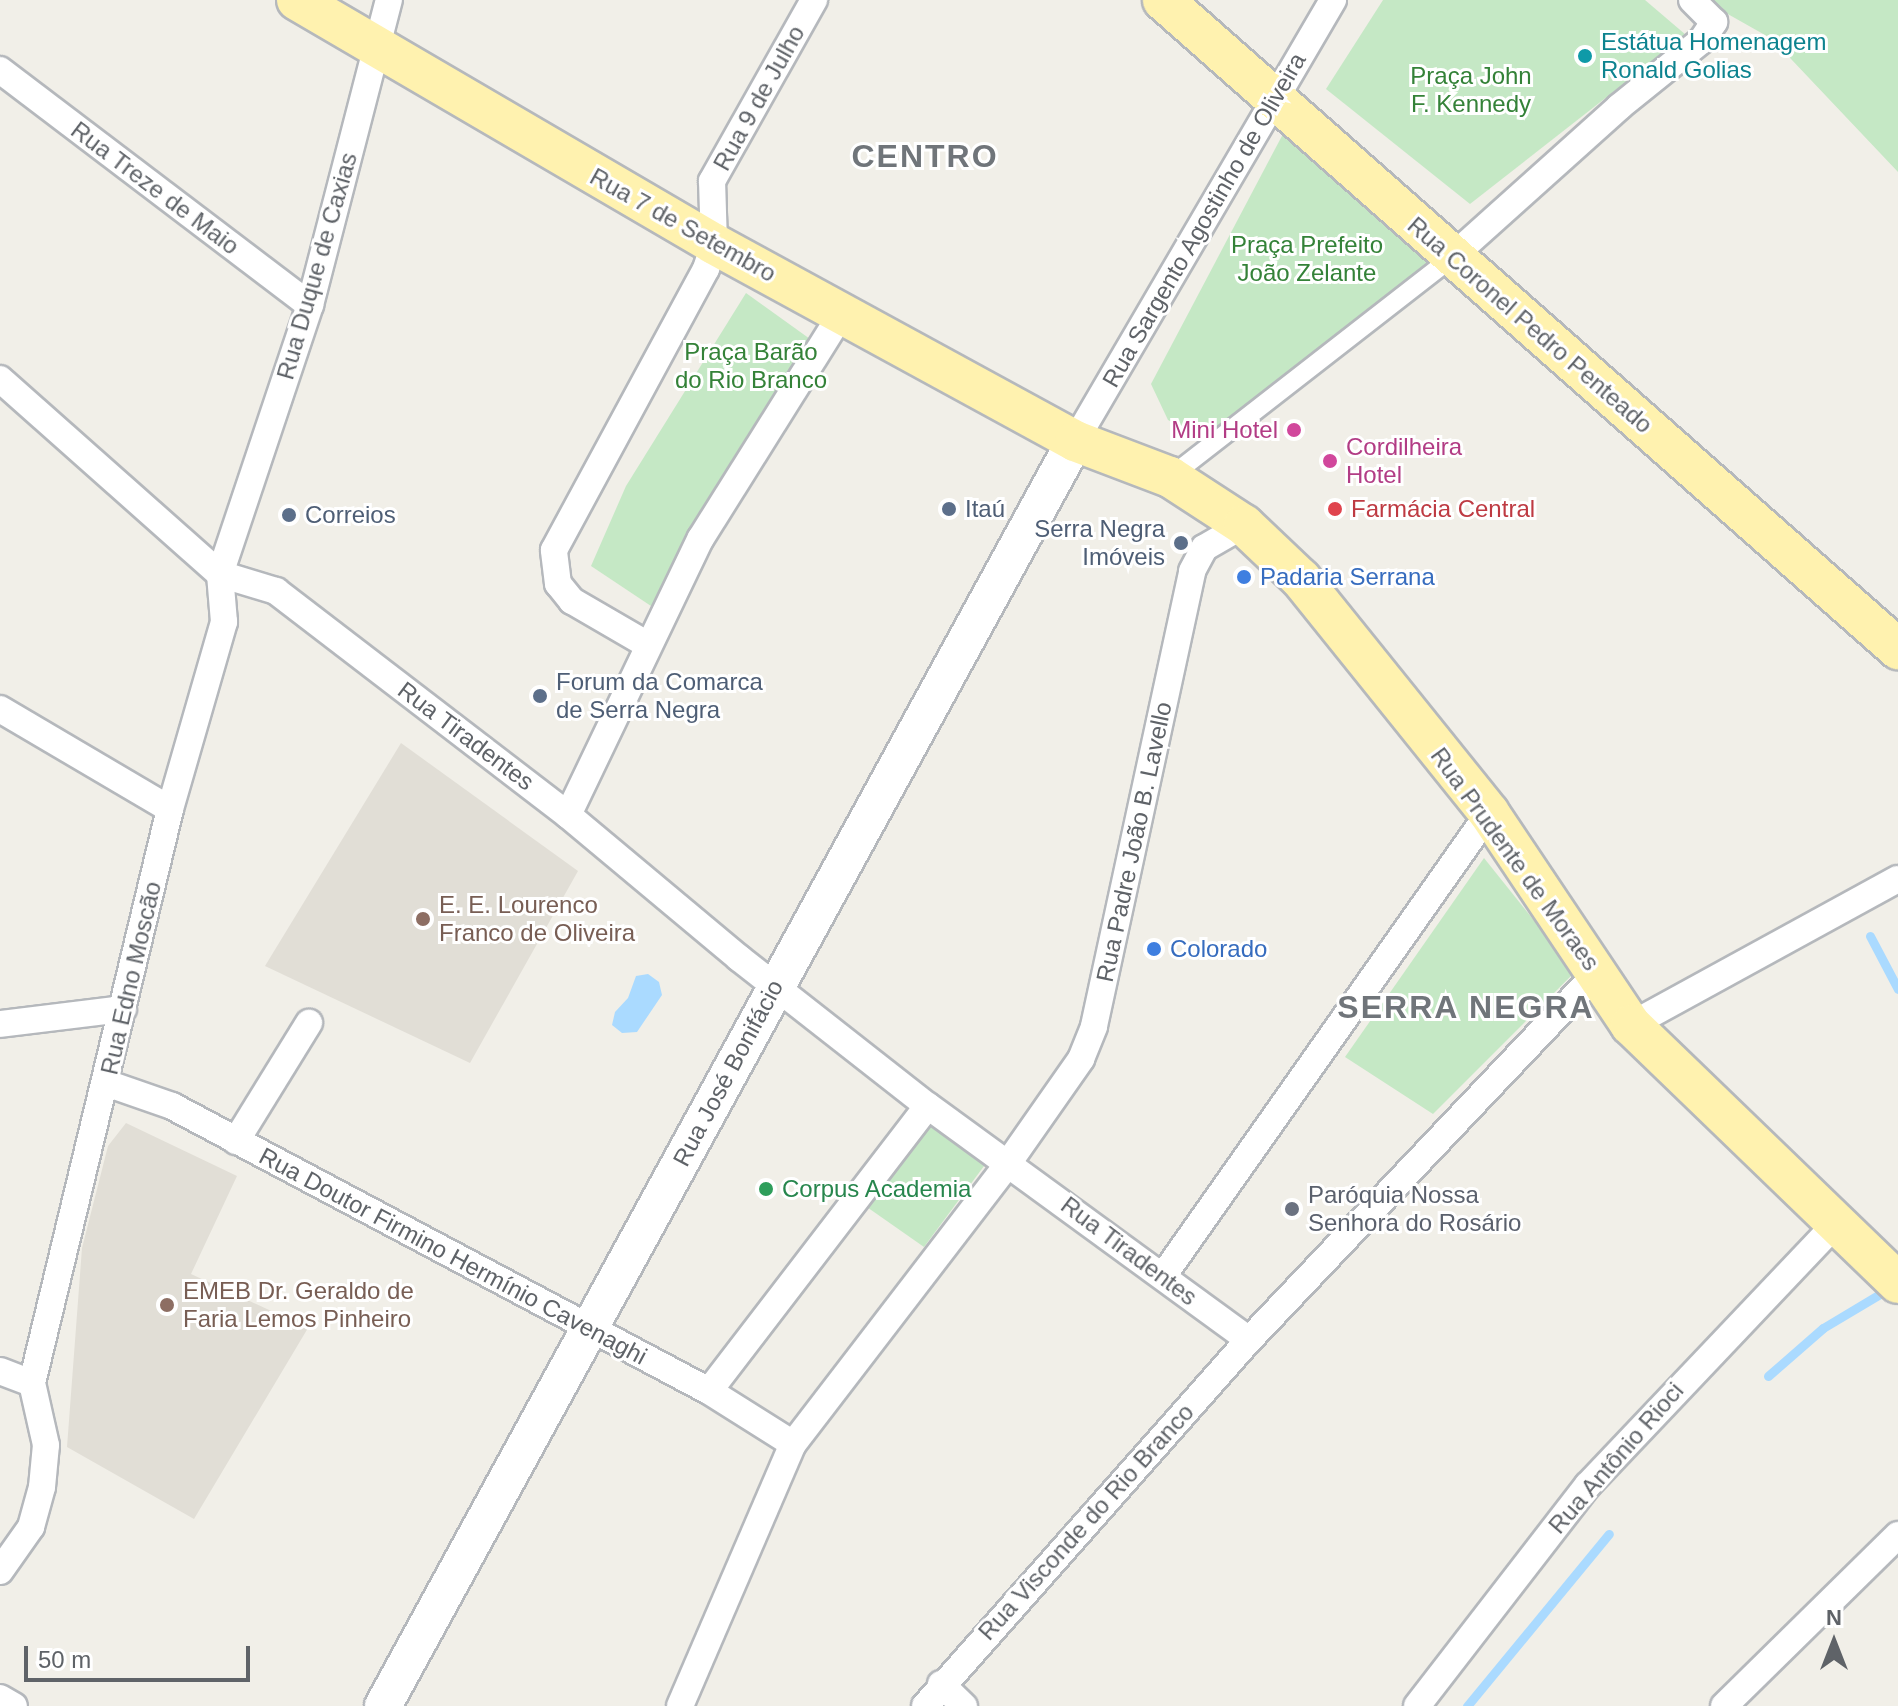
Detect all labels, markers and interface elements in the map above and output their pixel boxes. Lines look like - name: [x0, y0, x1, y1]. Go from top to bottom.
- street label: Rua 9 de Julho: [707, 20, 811, 176]
- place label: Estátua Homenagem Ronald Golias: [1601, 28, 1826, 84]
- street label: Rua Sargento Agostinho de Oliveira: [1096, 47, 1312, 393]
- marker: Estátua Homenagem Ronald Golias: [1576, 47, 1594, 65]
- park label: Praça John F. Kennedy: [1410, 62, 1532, 118]
- street label: Rua Treze de Maio: [65, 115, 245, 261]
- district label: CENTRO: [851, 137, 999, 175]
- street label: Rua Duque de Caxias: [271, 149, 363, 383]
- street label: Rua 7 de Setembro: [585, 162, 781, 288]
- street label: Rua Coronel Pedro Penteado: [1402, 211, 1658, 439]
- park label: Praça Prefeito João Zelante: [1231, 231, 1383, 287]
- park label: Praça Barão do Rio Branco: [675, 338, 827, 394]
- place label: Mini Hotel: [1171, 416, 1278, 444]
- marker: Mini Hotel: [1285, 421, 1303, 439]
- place label: Cordilheira Hotel: [1346, 433, 1462, 489]
- marker: Cordilheira Hotel: [1321, 452, 1339, 470]
- place label: Itaú: [965, 495, 1005, 523]
- place label: Farmácia Central: [1351, 495, 1535, 523]
- marker: Itaú: [940, 500, 958, 518]
- marker: Farmácia Central: [1326, 500, 1344, 518]
- place label: Correios: [305, 501, 396, 529]
- marker: Correios: [280, 506, 298, 524]
- place label: Serra Negra Imóveis: [1034, 515, 1165, 571]
- marker: Serra Negra Imóveis: [1172, 534, 1190, 552]
- place label: Padaria Serrana: [1260, 563, 1435, 591]
- marker: Padaria Serrana: [1235, 568, 1253, 586]
- place label: Forum da Comarca de Serra Negra: [556, 668, 763, 724]
- street label: Rua Tiradentes: [392, 675, 540, 797]
- marker: Forum da Comarca de Serra Negra: [531, 687, 549, 705]
- street label: Rua Padre João B. Lavello: [1090, 699, 1178, 985]
- street label: Rua Prudente de Moraes: [1425, 742, 1605, 976]
- street label: Rua Edno Moscão: [95, 879, 167, 1077]
- place label: E. E. Lourenco Franco de Oliveira: [439, 891, 635, 947]
- marker: E. E. Lourenco Franco de Oliveira: [414, 910, 432, 928]
- place label: Colorado: [1170, 935, 1267, 963]
- marker: Colorado: [1145, 940, 1163, 958]
- street label: Rua José Bonifácio: [667, 975, 789, 1171]
- district label: SERRA NEGRA: [1337, 988, 1595, 1026]
- street label: Rua Doutor Firmino Hermínio Cavenaghi: [254, 1141, 652, 1371]
- place label: Corpus Academia: [782, 1175, 973, 1203]
- marker: Corpus Academia: [757, 1180, 775, 1198]
- place label: Paróquia Nossa Senhora do Rosário: [1308, 1181, 1521, 1237]
- street label: Rua Tiradentes: [1055, 1190, 1203, 1312]
- marker: Paróquia Nossa Senhora do Rosário: [1283, 1200, 1301, 1218]
- place label: EMEB Dr. Geraldo de Faria Lemos Pinheiro: [183, 1277, 414, 1333]
- marker: EMEB Dr. Geraldo de Faria Lemos Pinheiro: [158, 1296, 176, 1314]
- street label: Rua Antônio Rioci: [1542, 1376, 1690, 1540]
- street label: Rua Visconde do Rio Branco: [972, 1398, 1200, 1646]
- north arrow: [1794, 1602, 1874, 1682]
- text: N: [1826, 1605, 1842, 1630]
- scale bar: [28, 1630, 254, 1680]
- text: 50 m: [38, 1646, 91, 1673]

